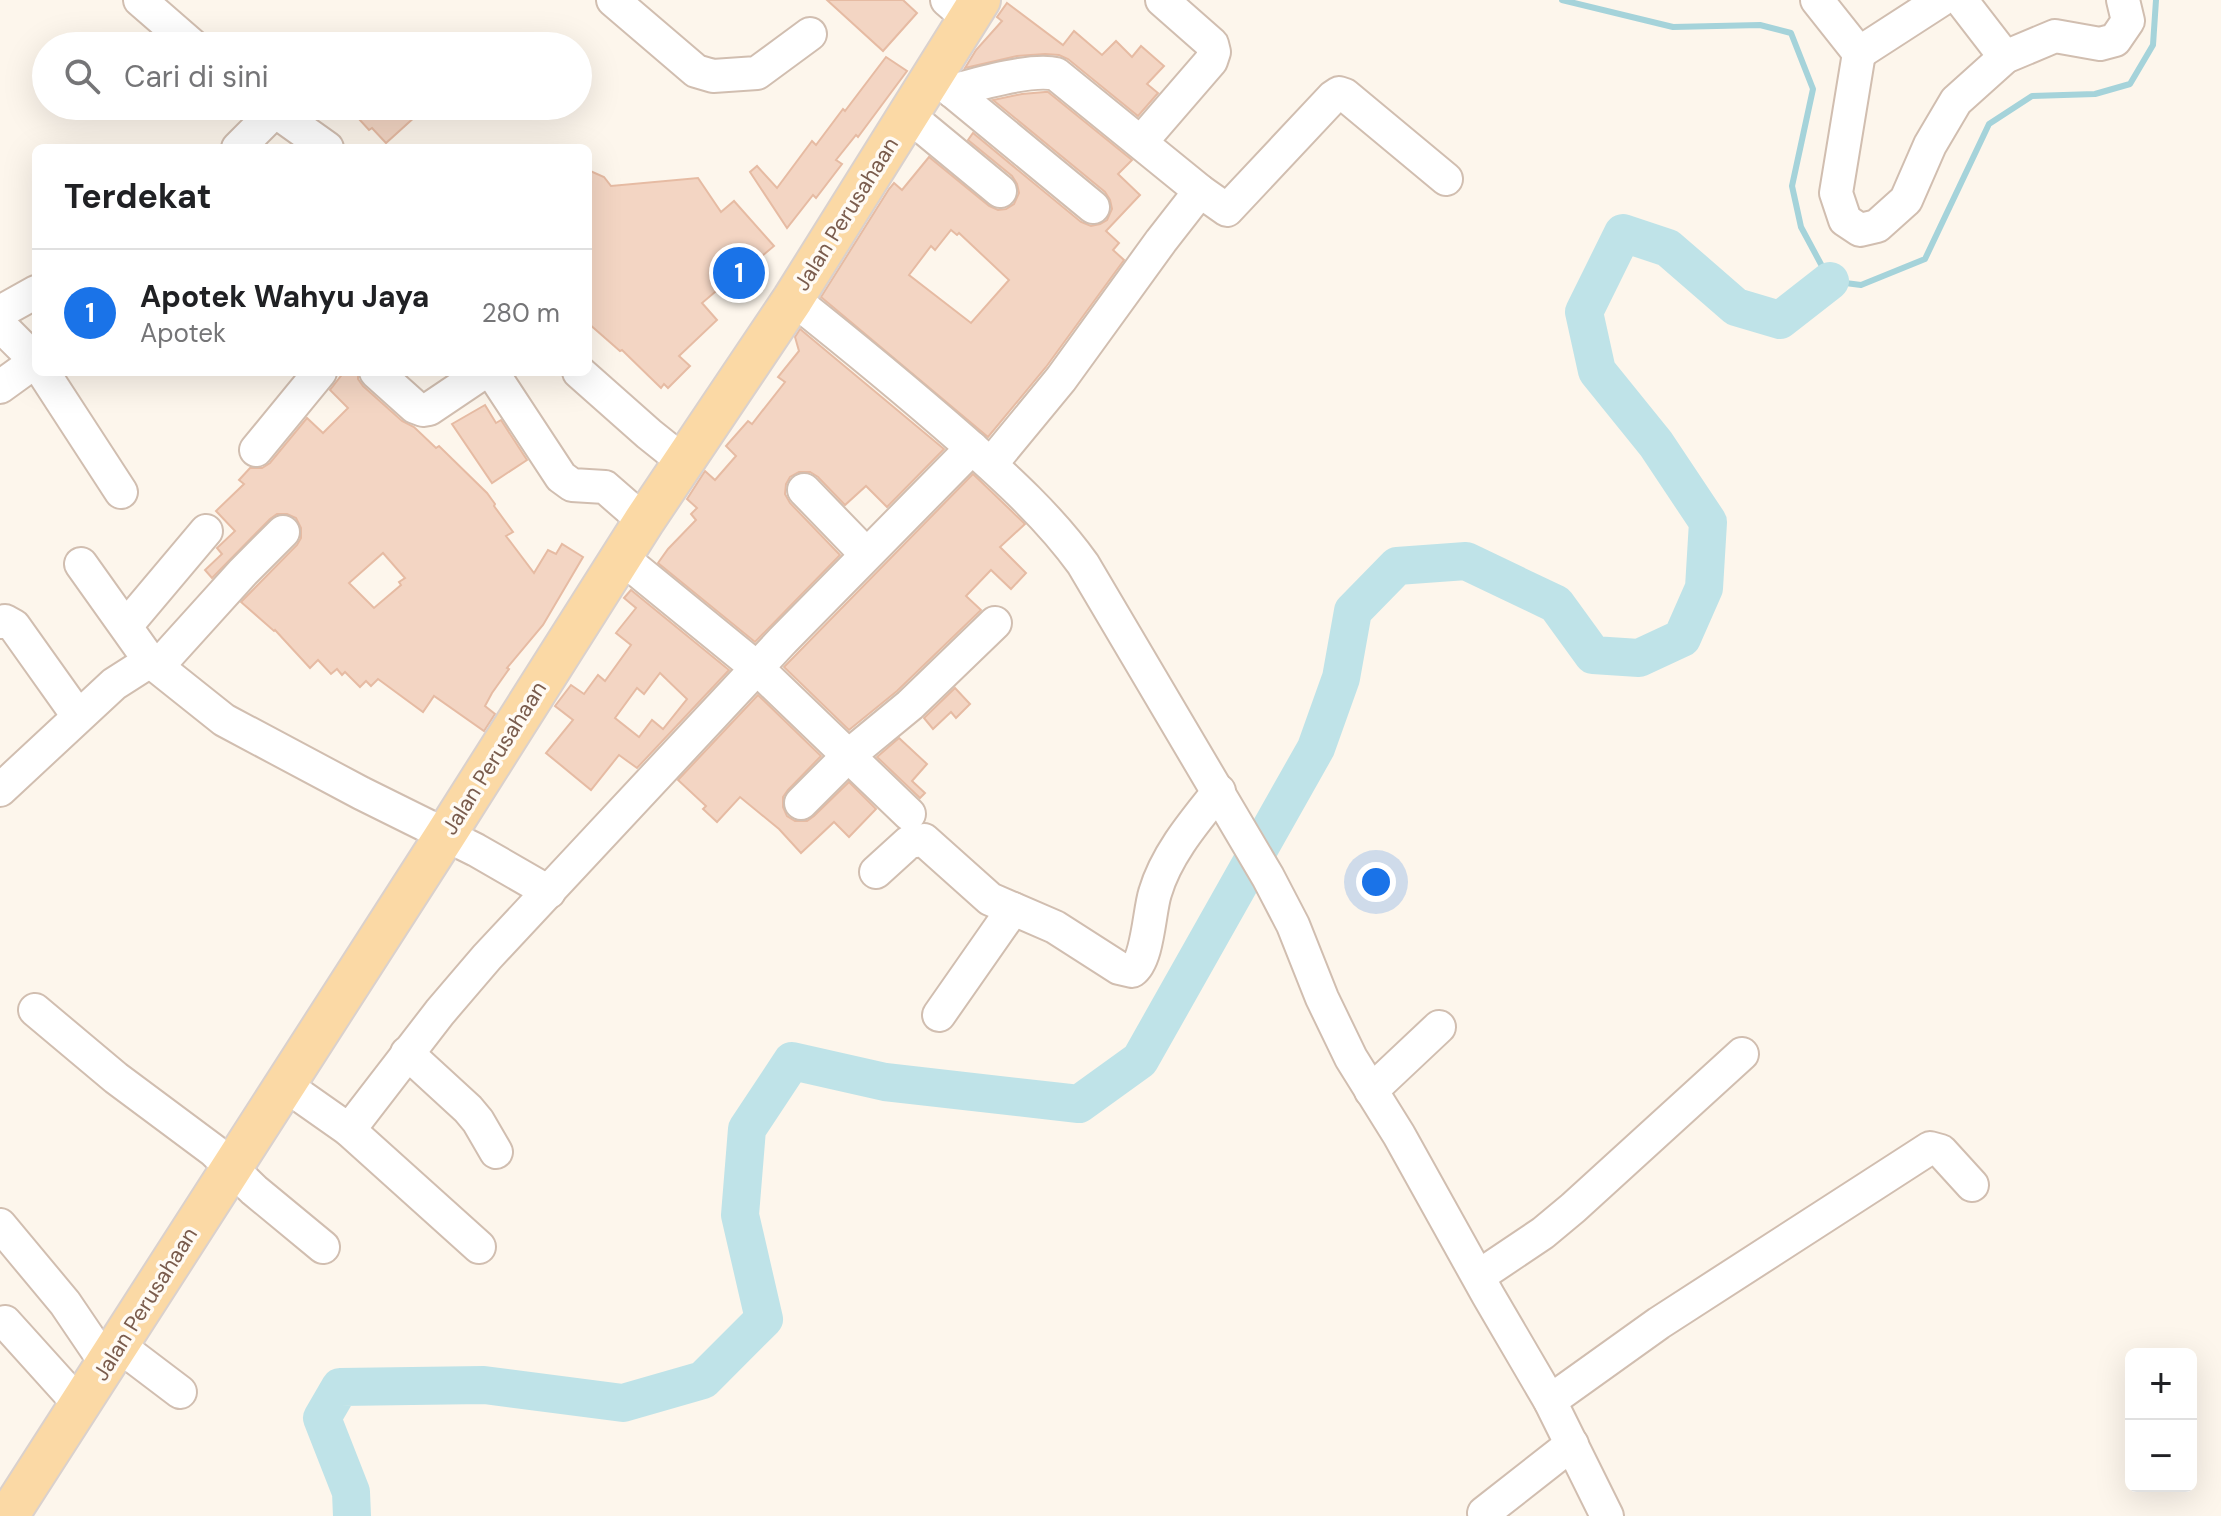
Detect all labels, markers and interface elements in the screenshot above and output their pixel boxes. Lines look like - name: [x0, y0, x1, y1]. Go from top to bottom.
- search box: [32, 32, 592, 120]
- icon: search: [60, 54, 104, 98]
- text: Cari di sini: [124, 57, 269, 96]
- street label: Jalan Perusahaan: [787, 132, 905, 296]
- text: Terdekat: [64, 174, 212, 219]
- pin: 1: [713, 243, 765, 303]
- text: Apotek Wahyu Jaya: [140, 277, 429, 316]
- text: 1: [85, 296, 95, 330]
- text: 280 m: [482, 296, 560, 330]
- text: Apotek: [140, 316, 226, 350]
- street label: Jalan Perusahaan: [435, 676, 553, 840]
- your location: [1356, 862, 1396, 902]
- street label: Jalan Perusahaan: [86, 1222, 204, 1386]
- map controls: [2125, 1348, 2197, 1492]
- button: +: [2125, 1348, 2197, 1420]
- button: −: [2125, 1420, 2197, 1492]

